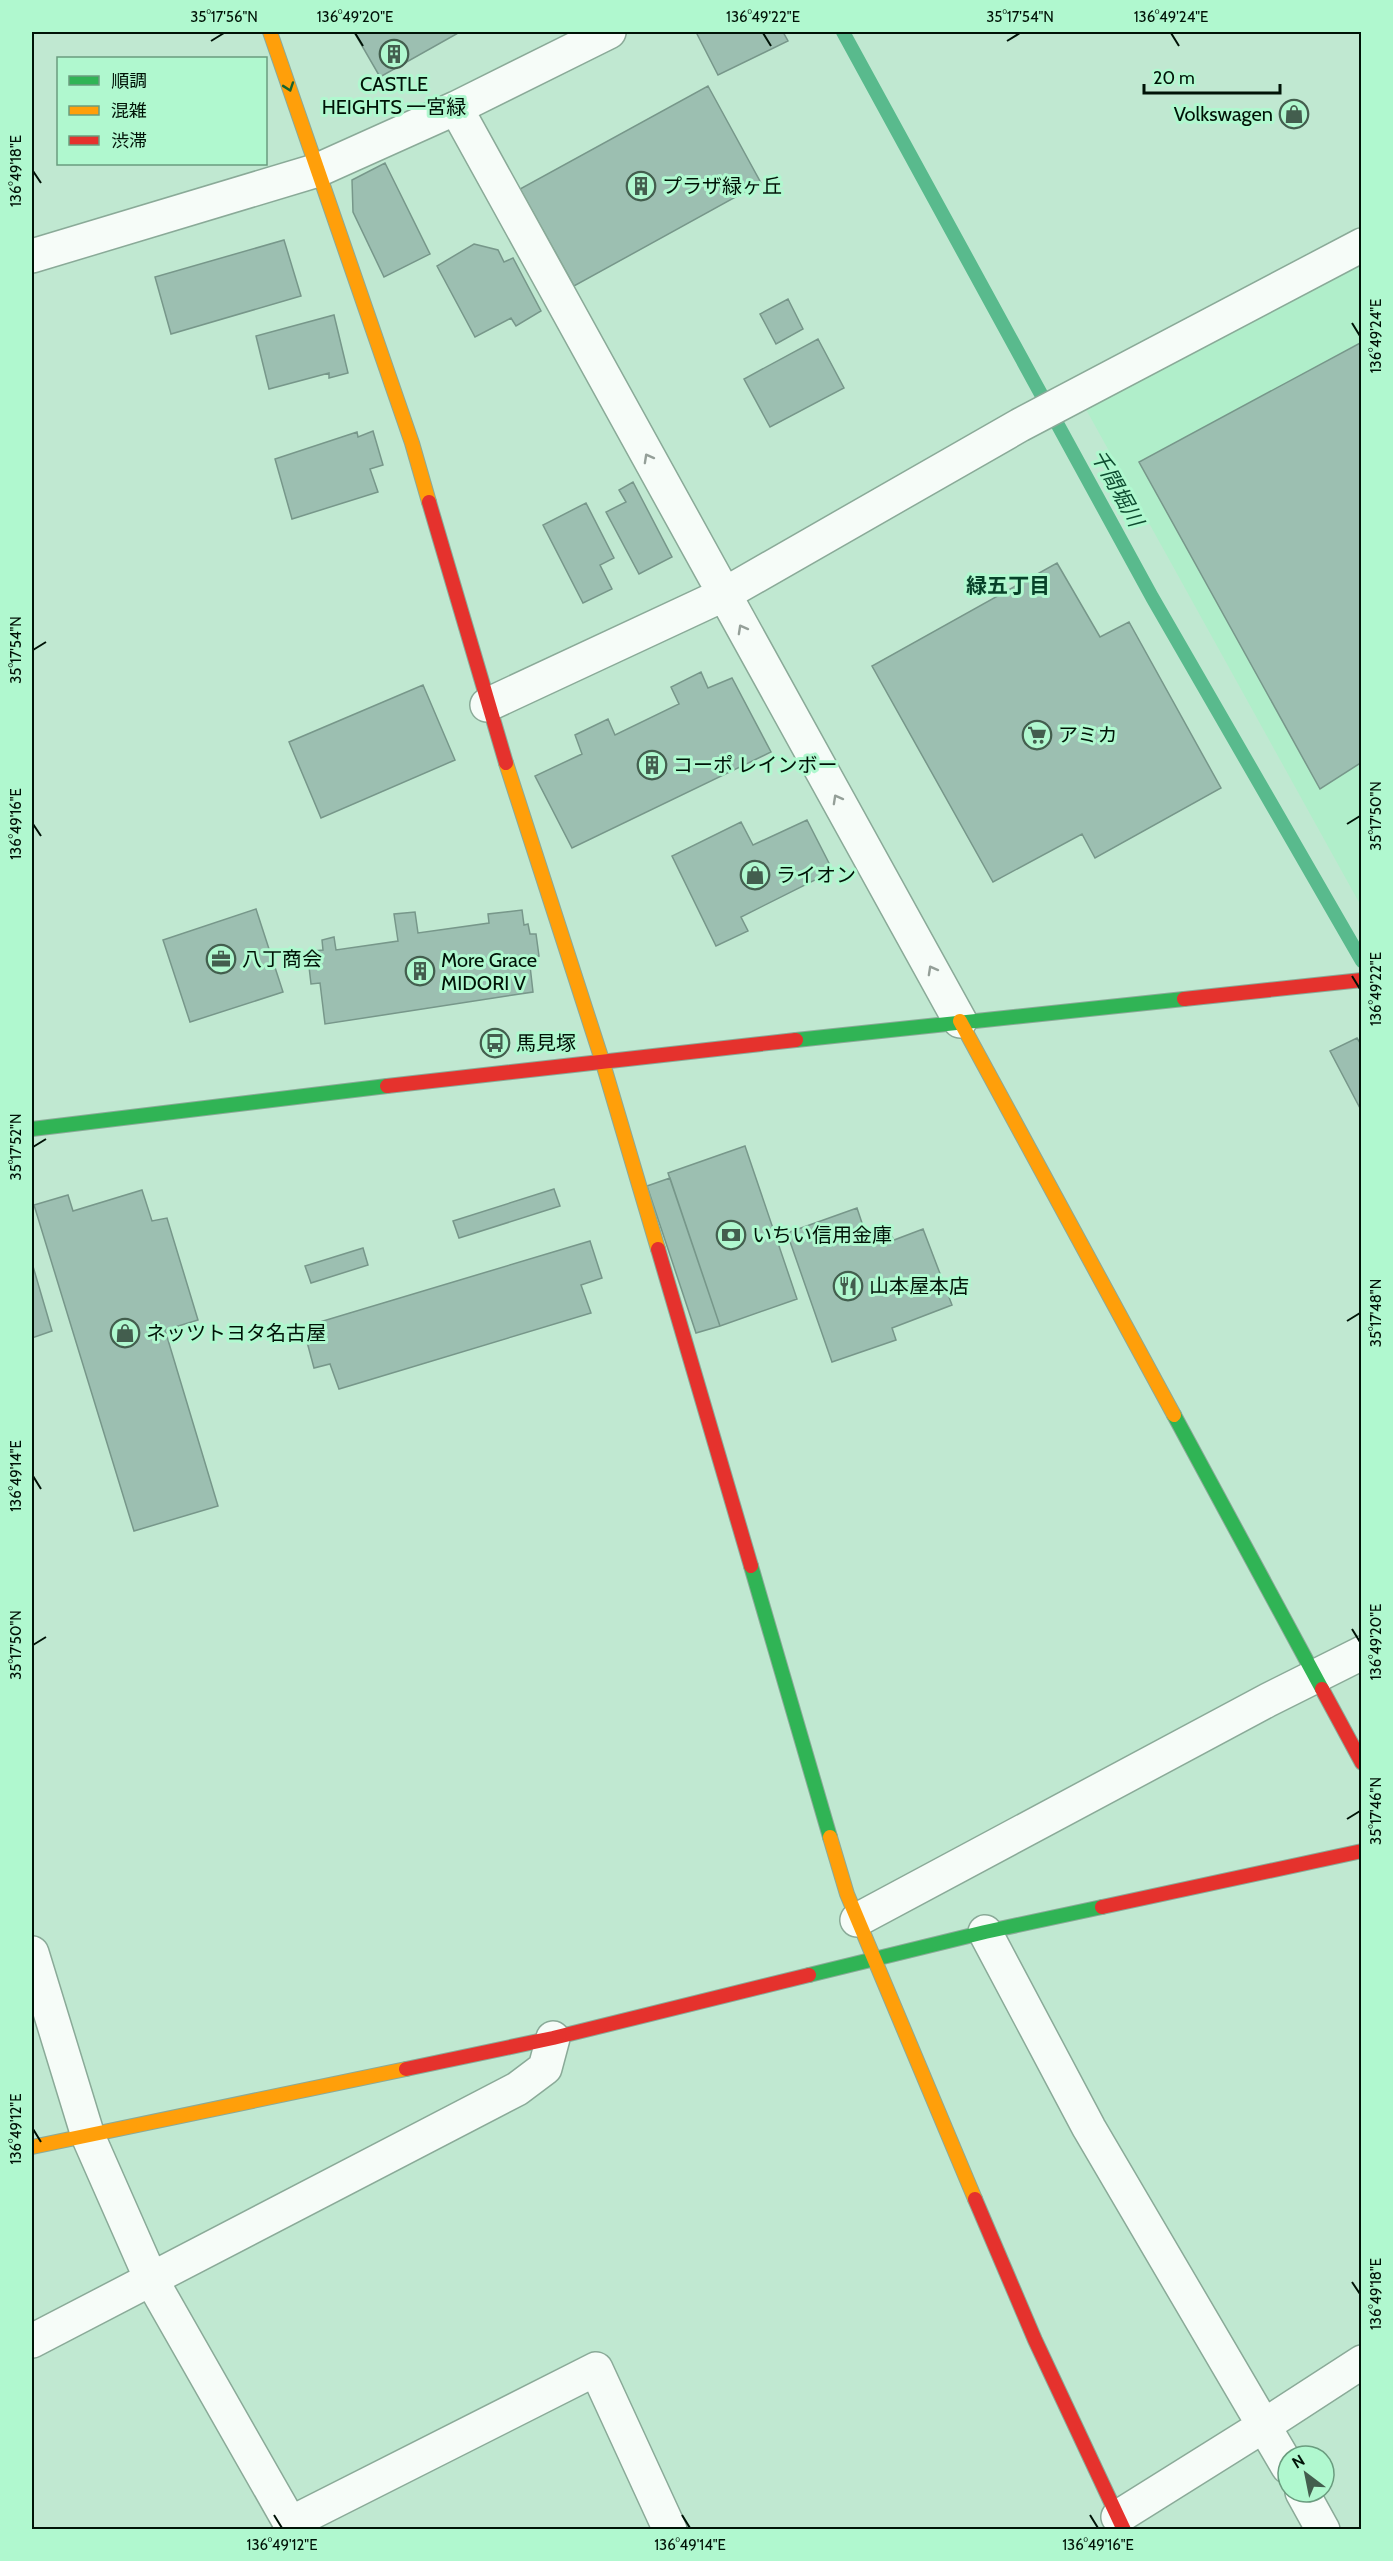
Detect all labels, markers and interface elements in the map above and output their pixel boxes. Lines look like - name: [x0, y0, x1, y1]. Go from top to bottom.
- text: 35°17'56"N: [190, 8, 258, 26]
- text: 136°49'20"E: [317, 8, 393, 26]
- text: 136°49'22"E: [726, 8, 800, 26]
- text: 35°17'54"N: [986, 8, 1054, 26]
- text: 136°49'24"E: [1134, 8, 1208, 26]
- building icon: CASTLE HEIGHTS 一宮緑: [378, 38, 410, 70]
- legend: [57, 57, 267, 165]
- scale bar: [1144, 57, 1280, 95]
- text: 20 m: [1153, 67, 1195, 89]
- text: 順調: [111, 70, 147, 92]
- place label: CASTLE HEIGHTS 一宮緑: [322, 72, 466, 119]
- one-way arrow: [282, 81, 294, 92]
- shop icon: Volkswagen: [1278, 98, 1310, 130]
- text: 混雑: [111, 100, 147, 122]
- place label: Volkswagen: [1174, 102, 1273, 126]
- text: 渋滞: [111, 130, 147, 152]
- text: 136°49'18"E: [7, 135, 25, 207]
- building icon: プラザ緑ヶ丘: [625, 170, 657, 202]
- place label: プラザ緑ヶ丘: [662, 174, 782, 198]
- text: 136°49'24"E: [1367, 299, 1385, 373]
- water label: 千間堀川: [1086, 445, 1150, 532]
- one-way arrow: [644, 454, 655, 464]
- district label: 緑五丁目: [966, 573, 1050, 598]
- text: 35°17'54"N: [7, 616, 25, 684]
- one-way arrow: [738, 625, 749, 635]
- supermarket icon: アミカ: [1021, 719, 1053, 751]
- place label: アミカ: [1058, 723, 1118, 747]
- building icon: コーポ レインボー: [636, 749, 668, 781]
- place label: コーポ レインボー: [673, 753, 838, 777]
- text: 35°17'50"N: [1367, 781, 1385, 851]
- text: 136°49'16"E: [7, 788, 25, 860]
- one-way arrow: [833, 795, 844, 805]
- shop icon: ライオン: [739, 859, 771, 891]
- place label: ライオン: [776, 863, 856, 887]
- office icon: 八丁商会: [205, 943, 237, 975]
- place label: 八丁商会: [242, 947, 322, 971]
- place label: More Grace MIDORI V: [441, 948, 537, 995]
- text: 136°49'22"E: [1367, 952, 1385, 1026]
- building icon: More Grace MIDORI V: [404, 955, 436, 987]
- one-way arrow: [928, 966, 939, 976]
- bus stop icon: 馬見塚: [479, 1027, 511, 1059]
- place label: 馬見塚: [516, 1031, 576, 1055]
- text: 35°17'52"N: [7, 1114, 25, 1180]
- bank icon: いちい信用金庫: [715, 1219, 747, 1251]
- place label: いちい信用金庫: [752, 1223, 892, 1247]
- restaurant icon: 山本屋本店: [832, 1270, 864, 1302]
- place label: 山本屋本店: [869, 1274, 969, 1298]
- text: 35°17'48"N: [1367, 1279, 1385, 1347]
- shop icon: ネッツトヨタ名古屋: [109, 1317, 141, 1349]
- place label: ネッツトヨタ名古屋: [146, 1321, 326, 1345]
- text: 136°49'14"E: [7, 1440, 25, 1512]
- text: 136°49'20"E: [1367, 1604, 1385, 1680]
- text: 35°17'50"N: [7, 1610, 25, 1680]
- text: 35°17'46"N: [1367, 1777, 1385, 1845]
- text: 136°49'12"E: [7, 2094, 25, 2164]
- text: 136°49'18"E: [1367, 2258, 1385, 2330]
- north arrow: [1276, 2444, 1336, 2504]
- text: N: [1288, 2451, 1308, 2473]
- text: 136°49'12"E: [247, 2536, 317, 2554]
- text: 136°49'14"E: [654, 2536, 726, 2554]
- text: 136°49'16"E: [1062, 2536, 1134, 2554]

